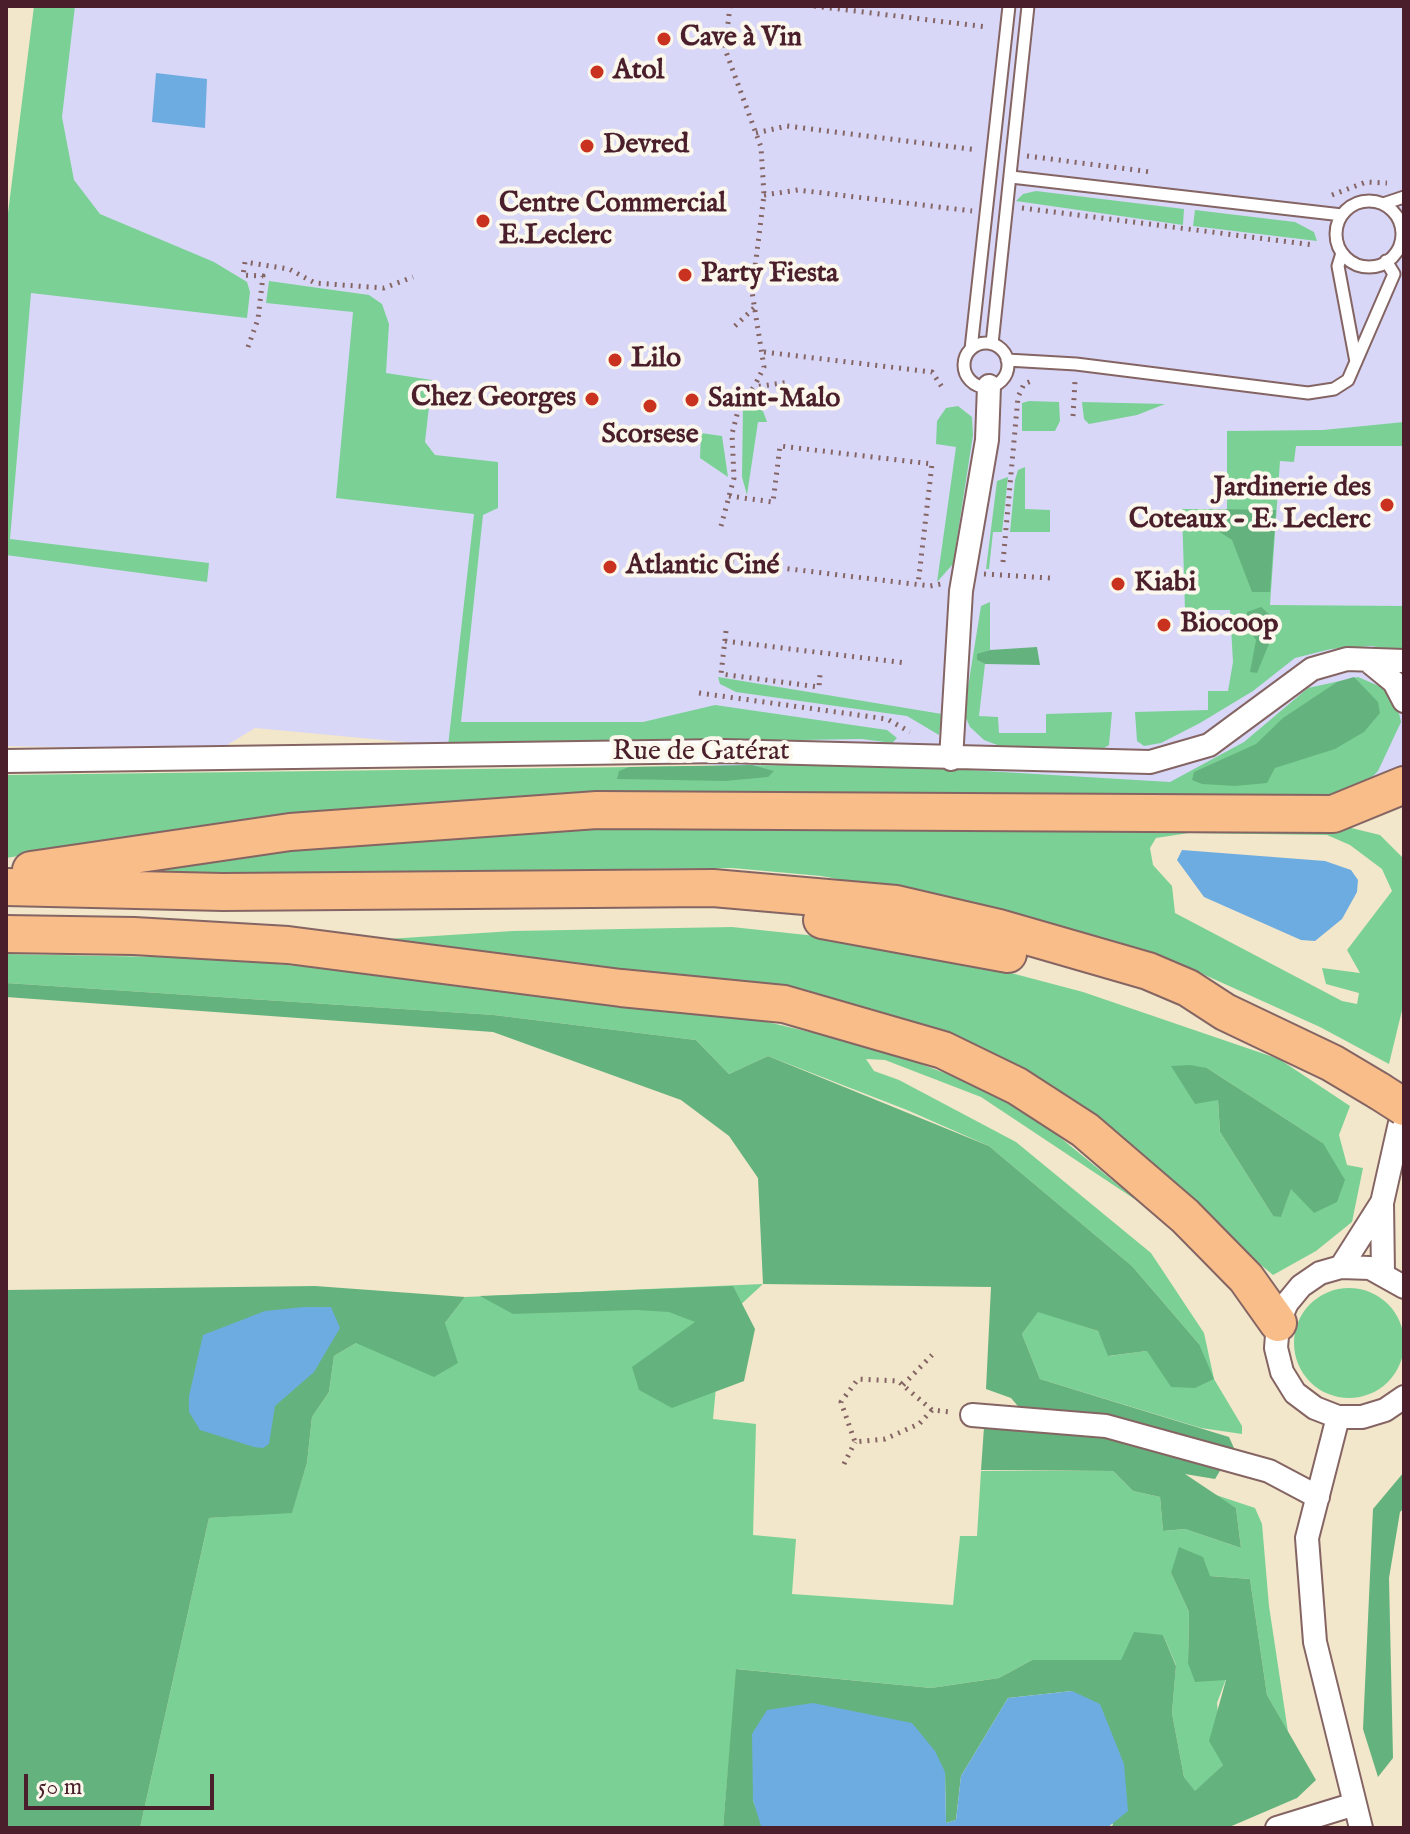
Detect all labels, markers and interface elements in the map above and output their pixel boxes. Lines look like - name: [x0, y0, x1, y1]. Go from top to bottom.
- place label: Cave à Vin: [680, 22, 802, 56]
- marker: Cave à Vin: [655, 30, 673, 48]
- place label: Atol: [613, 55, 664, 89]
- marker: Atol: [588, 63, 606, 81]
- place label: Devred: [603, 129, 689, 163]
- marker: Devred: [578, 137, 596, 155]
- place label: Centre Commercial E.Leclerc: [499, 188, 726, 254]
- marker: Centre Commercial E.Leclerc: [474, 212, 492, 230]
- place label: Party Fiesta: [701, 258, 838, 292]
- marker: Party Fiesta: [676, 266, 694, 284]
- place label: Lilo: [631, 343, 681, 377]
- marker: Lilo: [606, 351, 624, 369]
- place label: Chez Georges: [411, 382, 576, 416]
- place label: Saint-Malo: [708, 383, 840, 417]
- marker: Chez Georges: [583, 390, 601, 408]
- marker: Saint-Malo: [683, 391, 701, 409]
- marker: Scorsese: [641, 397, 659, 415]
- place label: Scorsese: [601, 419, 699, 453]
- place label: Jardinerie des Coteaux - E. Leclerc: [1129, 472, 1371, 538]
- marker: Jardinerie des Coteaux - E. Leclerc: [1378, 496, 1396, 514]
- place label: Atlantic Ciné: [626, 550, 779, 584]
- marker: Atlantic Ciné: [601, 558, 619, 576]
- place label: Kiabi: [1134, 567, 1196, 601]
- marker: Kiabi: [1109, 575, 1127, 593]
- place label: Biocoop: [1180, 608, 1278, 642]
- marker: Biocoop: [1155, 616, 1173, 634]
- street label: Rue de Gatérat: [612, 736, 790, 770]
- scale bar: [28, 1758, 218, 1808]
- text: 50 m: [38, 1772, 82, 1803]

